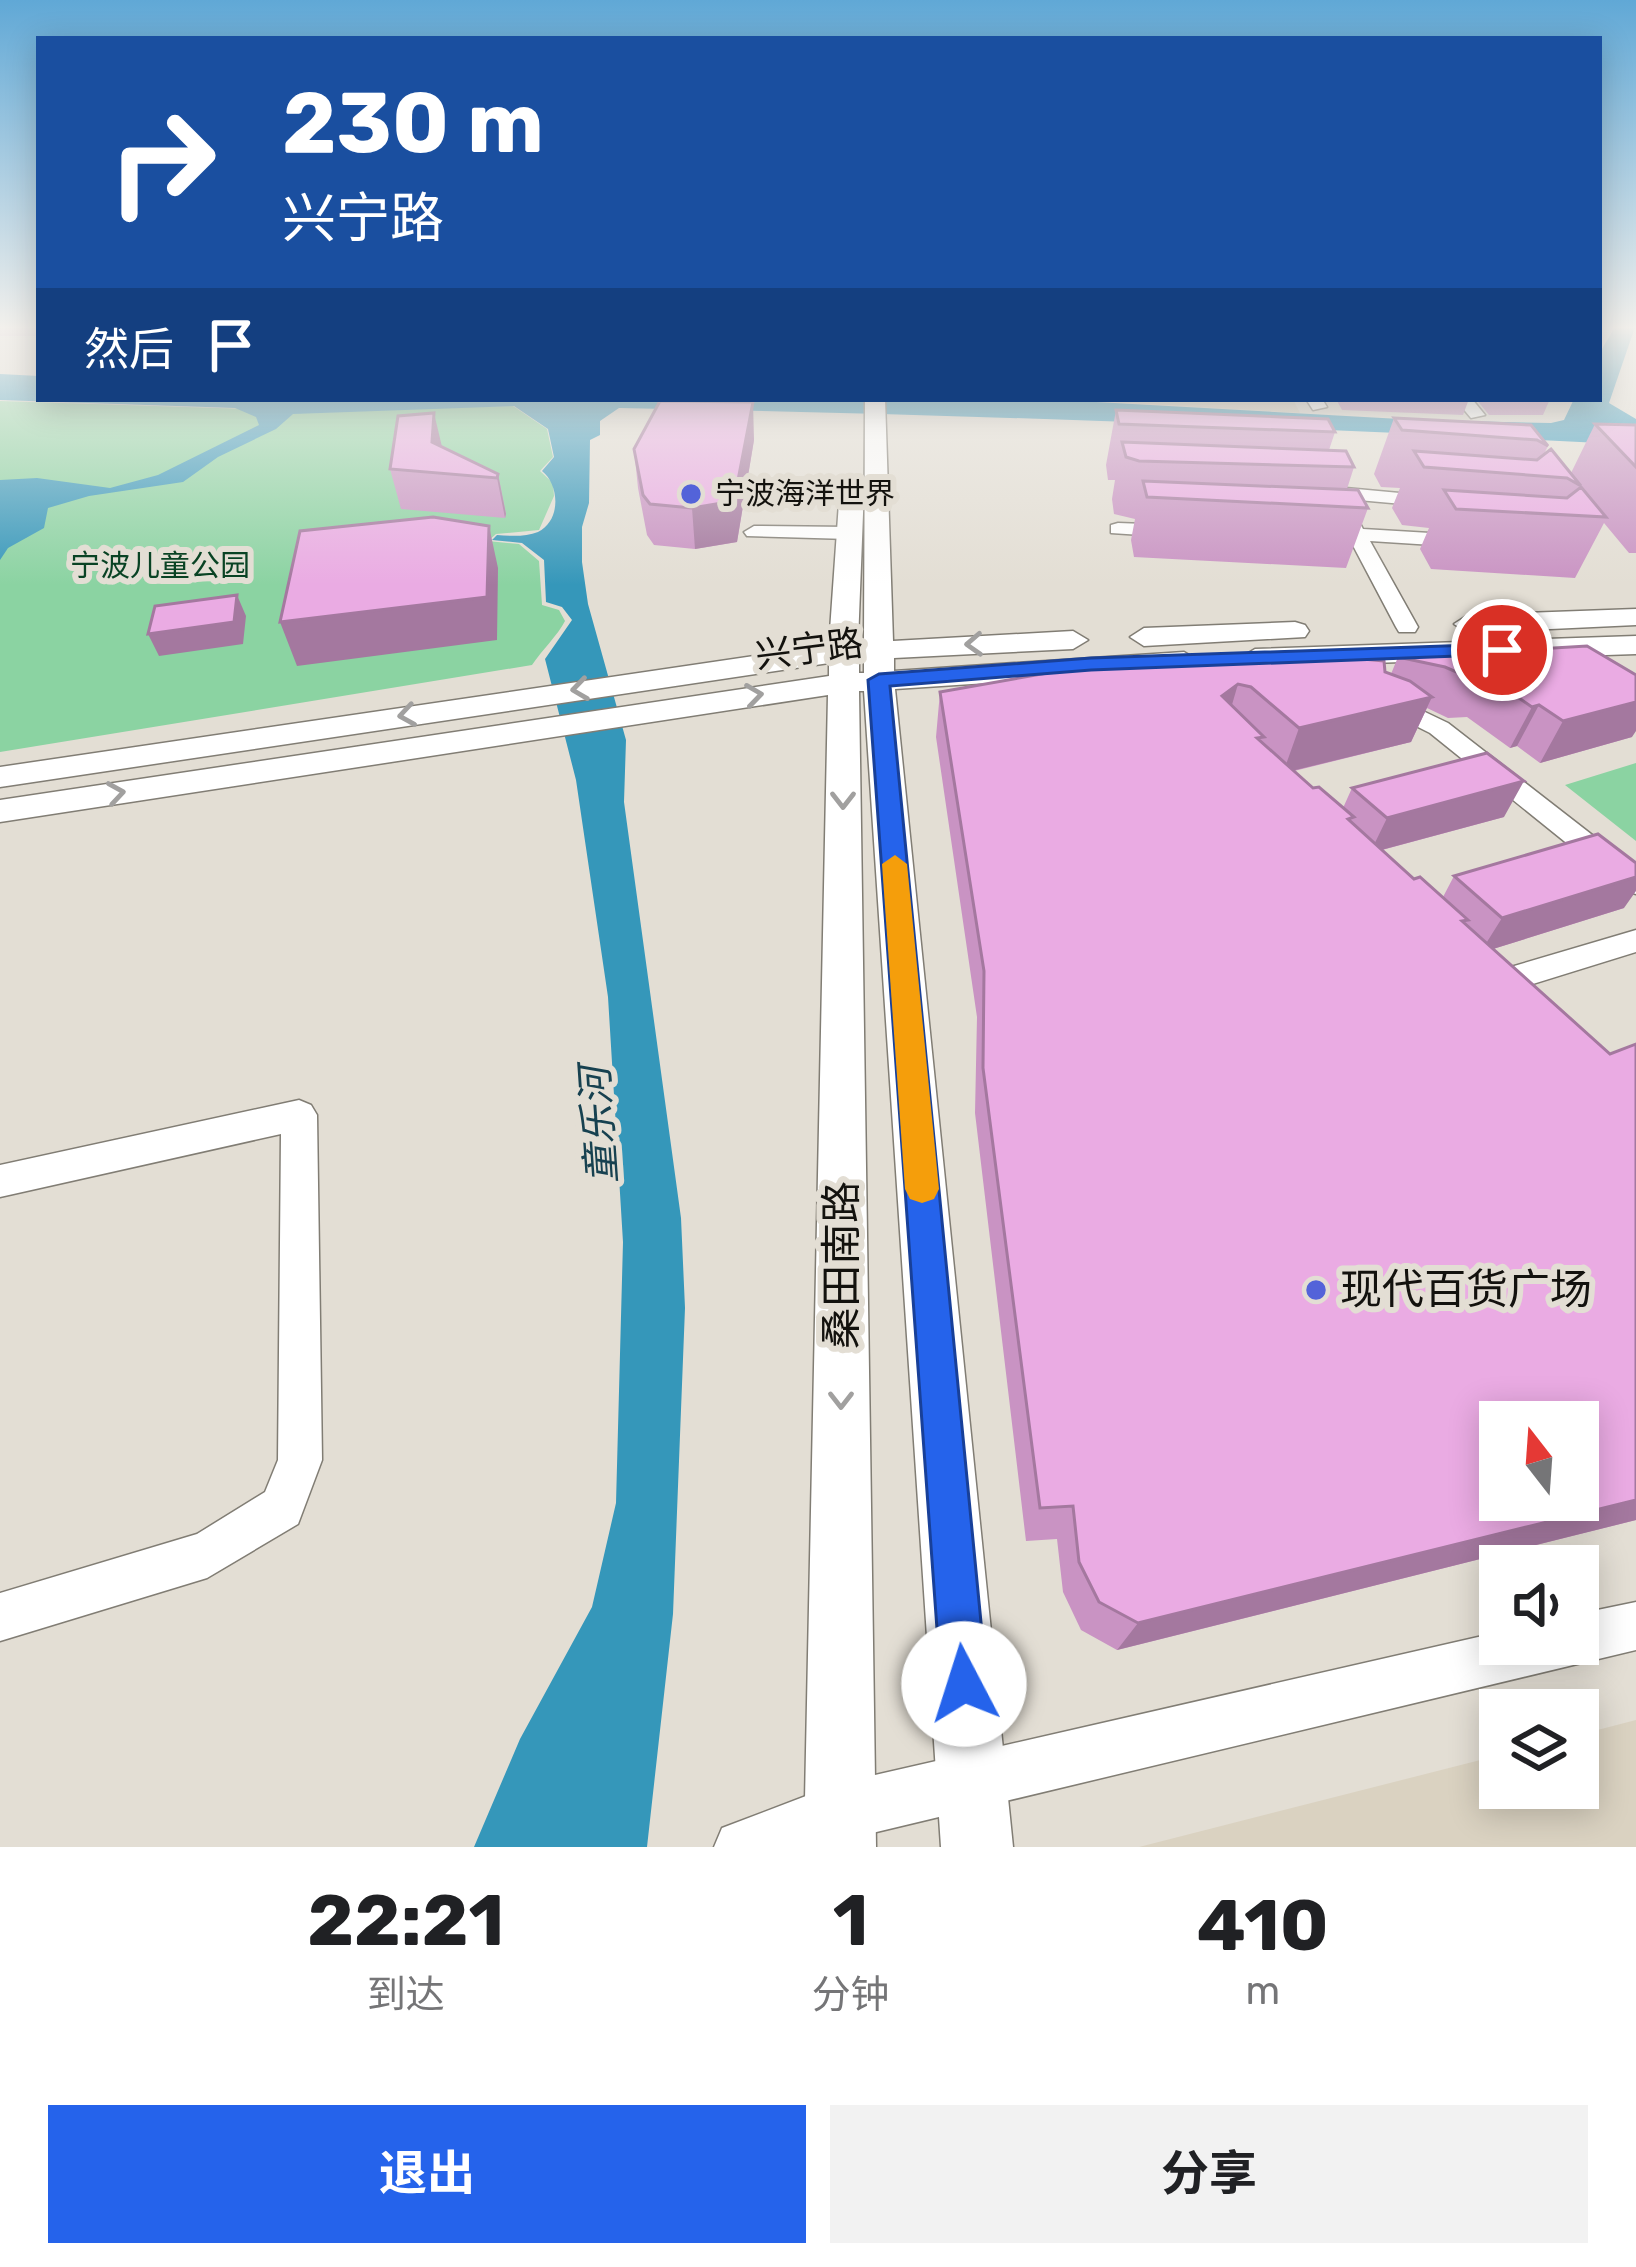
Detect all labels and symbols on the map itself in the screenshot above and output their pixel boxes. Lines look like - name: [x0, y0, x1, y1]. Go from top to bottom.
- place label: 宁波海洋世界: [715, 476, 895, 512]
- marker: 宁波海洋世界: [678, 481, 704, 507]
- park label: 宁波儿童公园: [70, 548, 250, 584]
- pin: [1451, 599, 1553, 701]
- street label: 兴宁路: [753, 621, 865, 677]
- one-way arrow: [964, 631, 983, 657]
- one-way arrow: [570, 676, 590, 702]
- one-way arrow: [744, 683, 764, 709]
- one-way arrow: [397, 701, 417, 727]
- one-way arrow: [105, 782, 125, 807]
- one-way arrow: [831, 791, 857, 810]
- water label: 童乐河: [571, 1058, 626, 1185]
- street label: 桑田南路: [817, 1181, 867, 1349]
- place label: 现代百货广场: [1340, 1265, 1592, 1315]
- marker: 现代百货广场: [1303, 1277, 1329, 1303]
- one-way arrow: [828, 1392, 854, 1410]
- north arrow: [1479, 1401, 1599, 1521]
- position arrow: [901, 1621, 1027, 1747]

